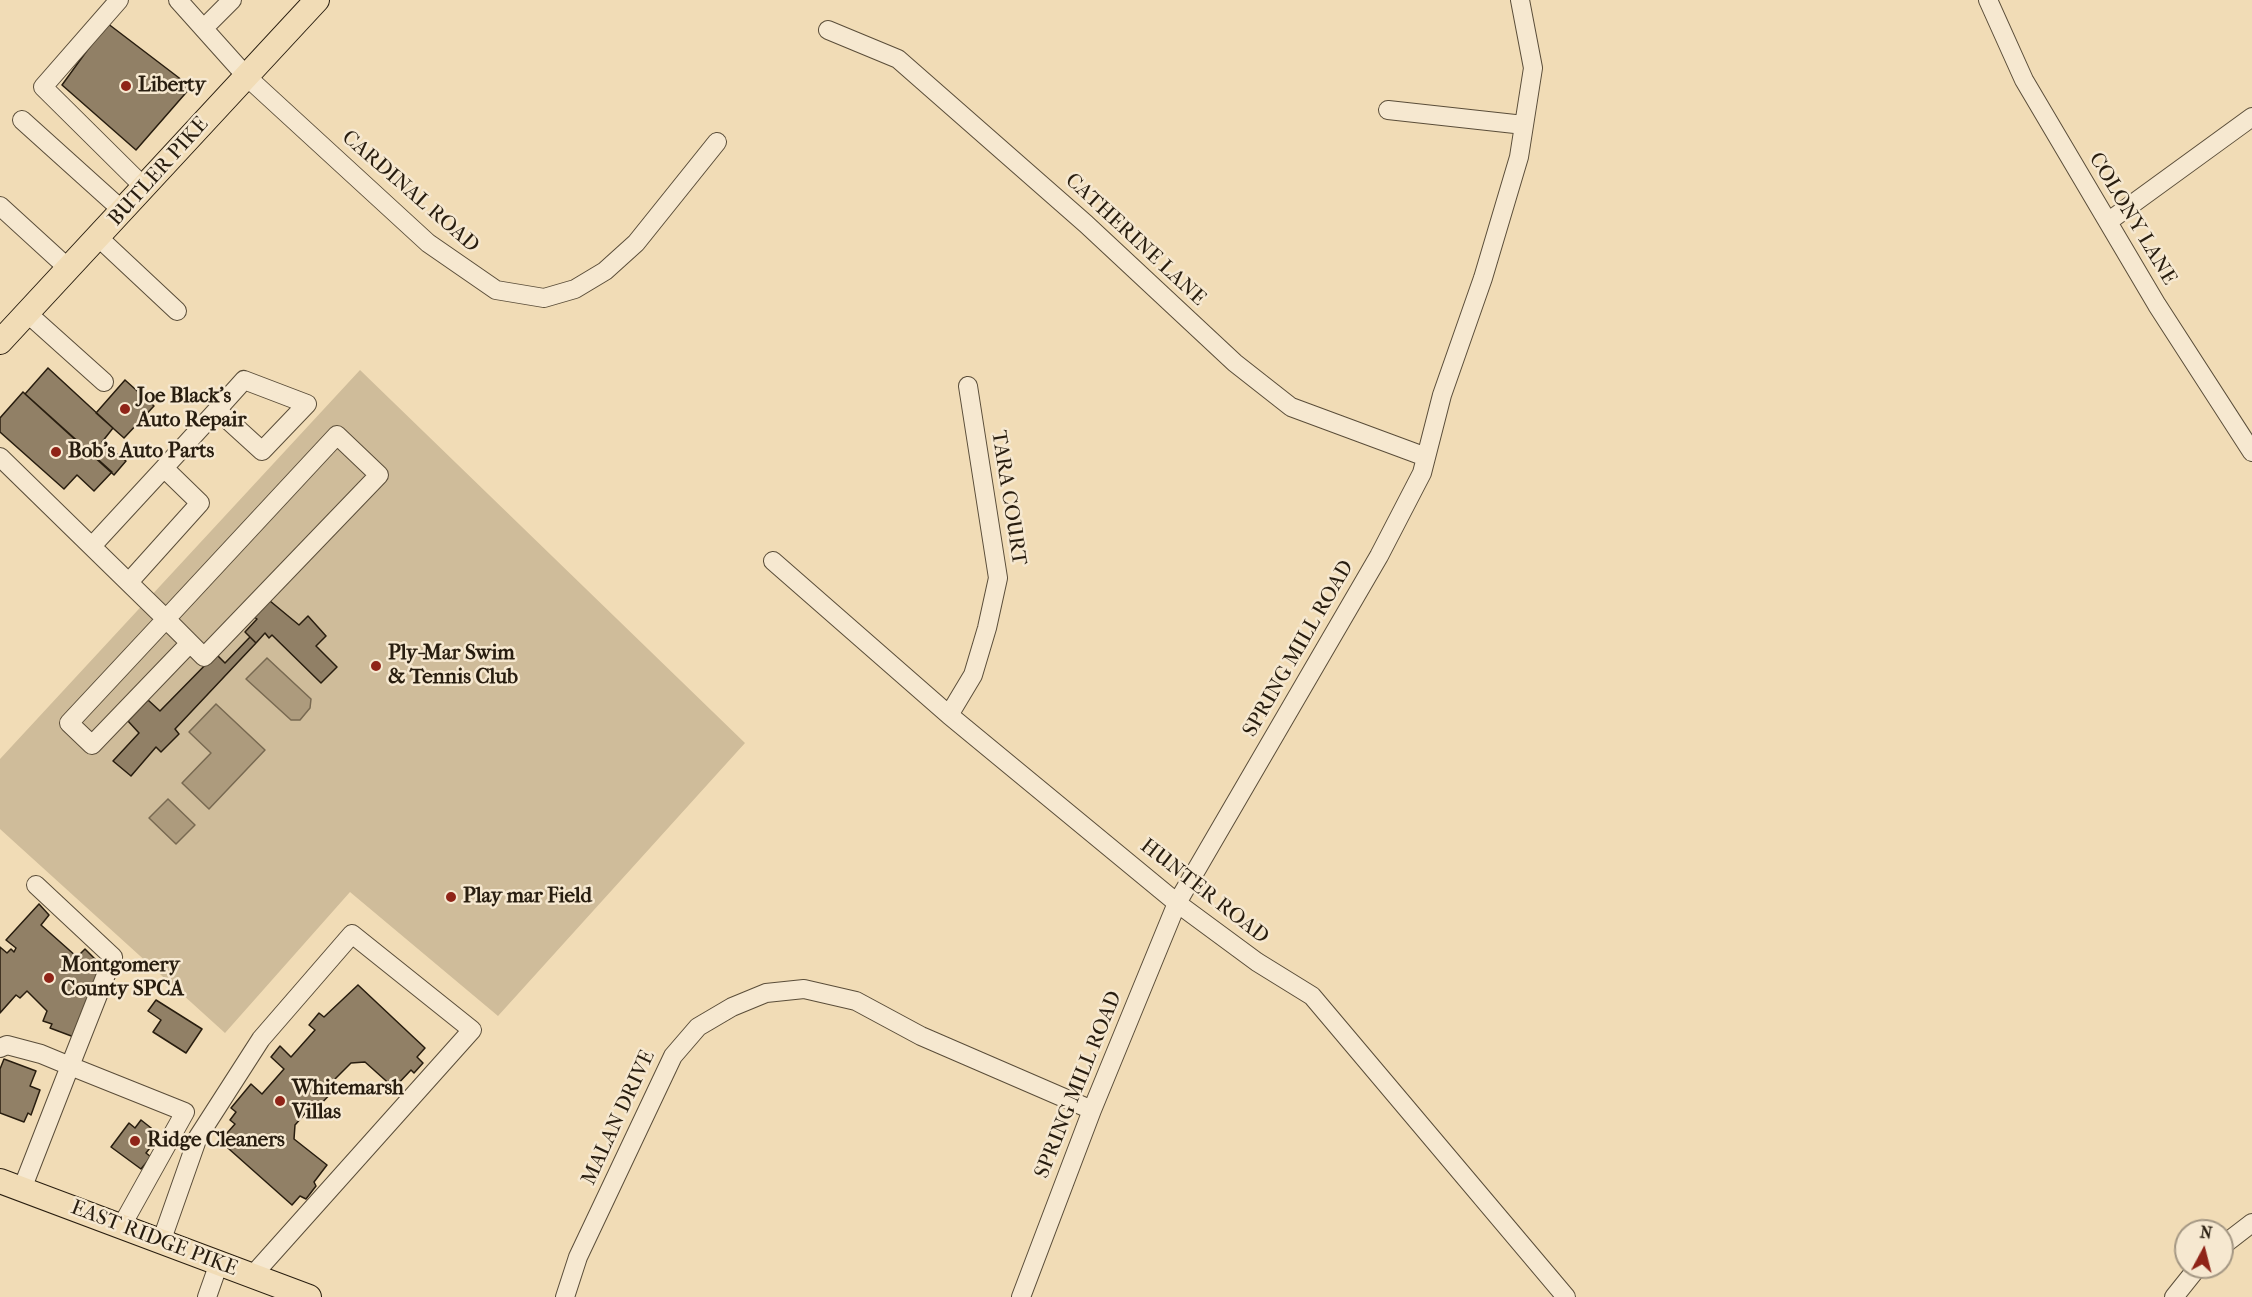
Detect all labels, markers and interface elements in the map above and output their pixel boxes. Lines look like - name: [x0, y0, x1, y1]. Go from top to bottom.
- place label: Liberty: [138, 73, 206, 99]
- marker: Liberty: [119, 79, 133, 93]
- street label: BUTLER PIKE: [104, 112, 214, 232]
- street label: CARDINAL ROAD: [336, 125, 484, 259]
- street label: COLONY LANE: [2083, 148, 2181, 290]
- street label: CATHERINE LANE: [1060, 168, 1210, 312]
- place label: Joe Black's Auto Repair: [137, 384, 246, 434]
- marker: Joe Black's Auto Repair: [118, 402, 132, 416]
- street label: TARA COURT: [985, 429, 1031, 567]
- place label: Bob's Auto Parts: [68, 439, 214, 465]
- marker: Bob's Auto Parts: [49, 445, 63, 459]
- street label: SPRING MILL ROAD: [1238, 556, 1360, 742]
- place label: Ply-Mar Swim & Tennis Club: [388, 641, 518, 691]
- marker: Ply-Mar Swim & Tennis Club: [369, 659, 383, 673]
- street label: HUNTER ROAD: [1135, 834, 1273, 950]
- place label: Play mar Field: [463, 884, 592, 910]
- marker: Play mar Field: [444, 890, 458, 904]
- place label: Montgomery County SPCA: [61, 953, 184, 1003]
- marker: Montgomery County SPCA: [42, 971, 56, 985]
- street label: SPRING MILL ROAD: [1030, 988, 1128, 1182]
- street label: MALAN DRIVE: [577, 1047, 661, 1189]
- place label: Whitemarsh Villas: [292, 1076, 404, 1126]
- marker: Whitemarsh Villas: [273, 1094, 287, 1108]
- place label: Ridge Cleaners: [147, 1128, 285, 1154]
- marker: Ridge Cleaners: [128, 1134, 142, 1148]
- street label: EAST RIDGE PIKE: [67, 1196, 241, 1282]
- north arrow: [2174, 1219, 2234, 1279]
- text: N: [2199, 1222, 2213, 1243]

